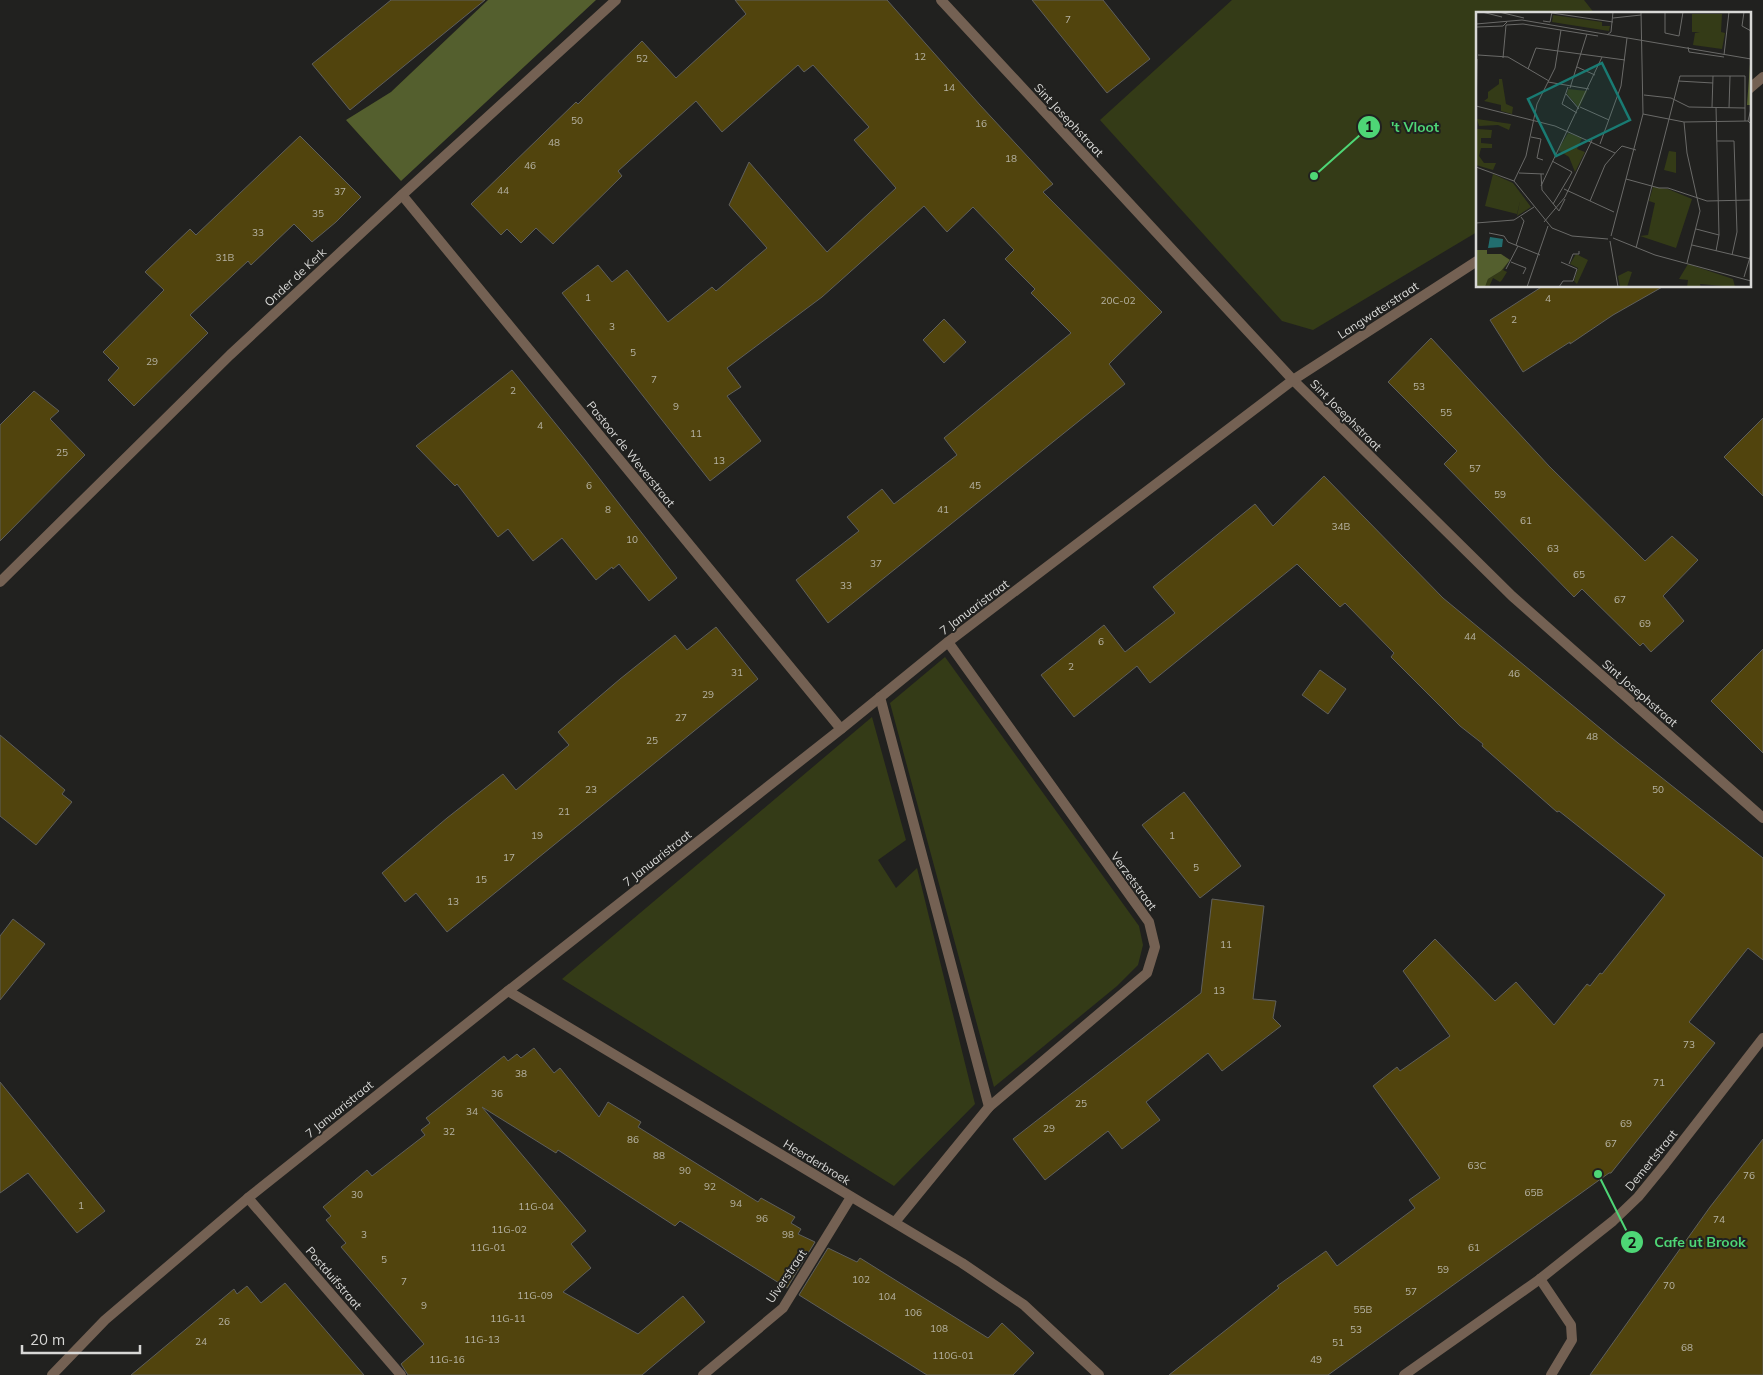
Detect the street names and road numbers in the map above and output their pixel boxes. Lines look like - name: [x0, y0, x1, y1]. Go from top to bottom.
- street label: Sint Josephstraat: [1031, 80, 1107, 160]
- street label: Onder de Kerk: [261, 244, 330, 309]
- street label: Langwaterstraat: [1335, 278, 1421, 342]
- street label: Sint Josephstraat: [1307, 376, 1385, 454]
- street label: Pastoor de Weverstraat: [584, 398, 678, 510]
- street label: 7 Januaristraat: [936, 576, 1012, 638]
- street label: Sint Josephstraat: [1599, 656, 1681, 730]
- street label: 7 Januaristraat: [620, 827, 694, 889]
- street label: Verzetstraat: [1108, 849, 1160, 913]
- street label: 7 Januaristraat: [302, 1077, 376, 1141]
- street label: Demertstraat: [1622, 1126, 1680, 1194]
- street label: Heerderbroek: [781, 1136, 854, 1188]
- street label: Postduifstraat: [303, 1243, 365, 1313]
- street label: Uiverstraat: [763, 1246, 809, 1306]

